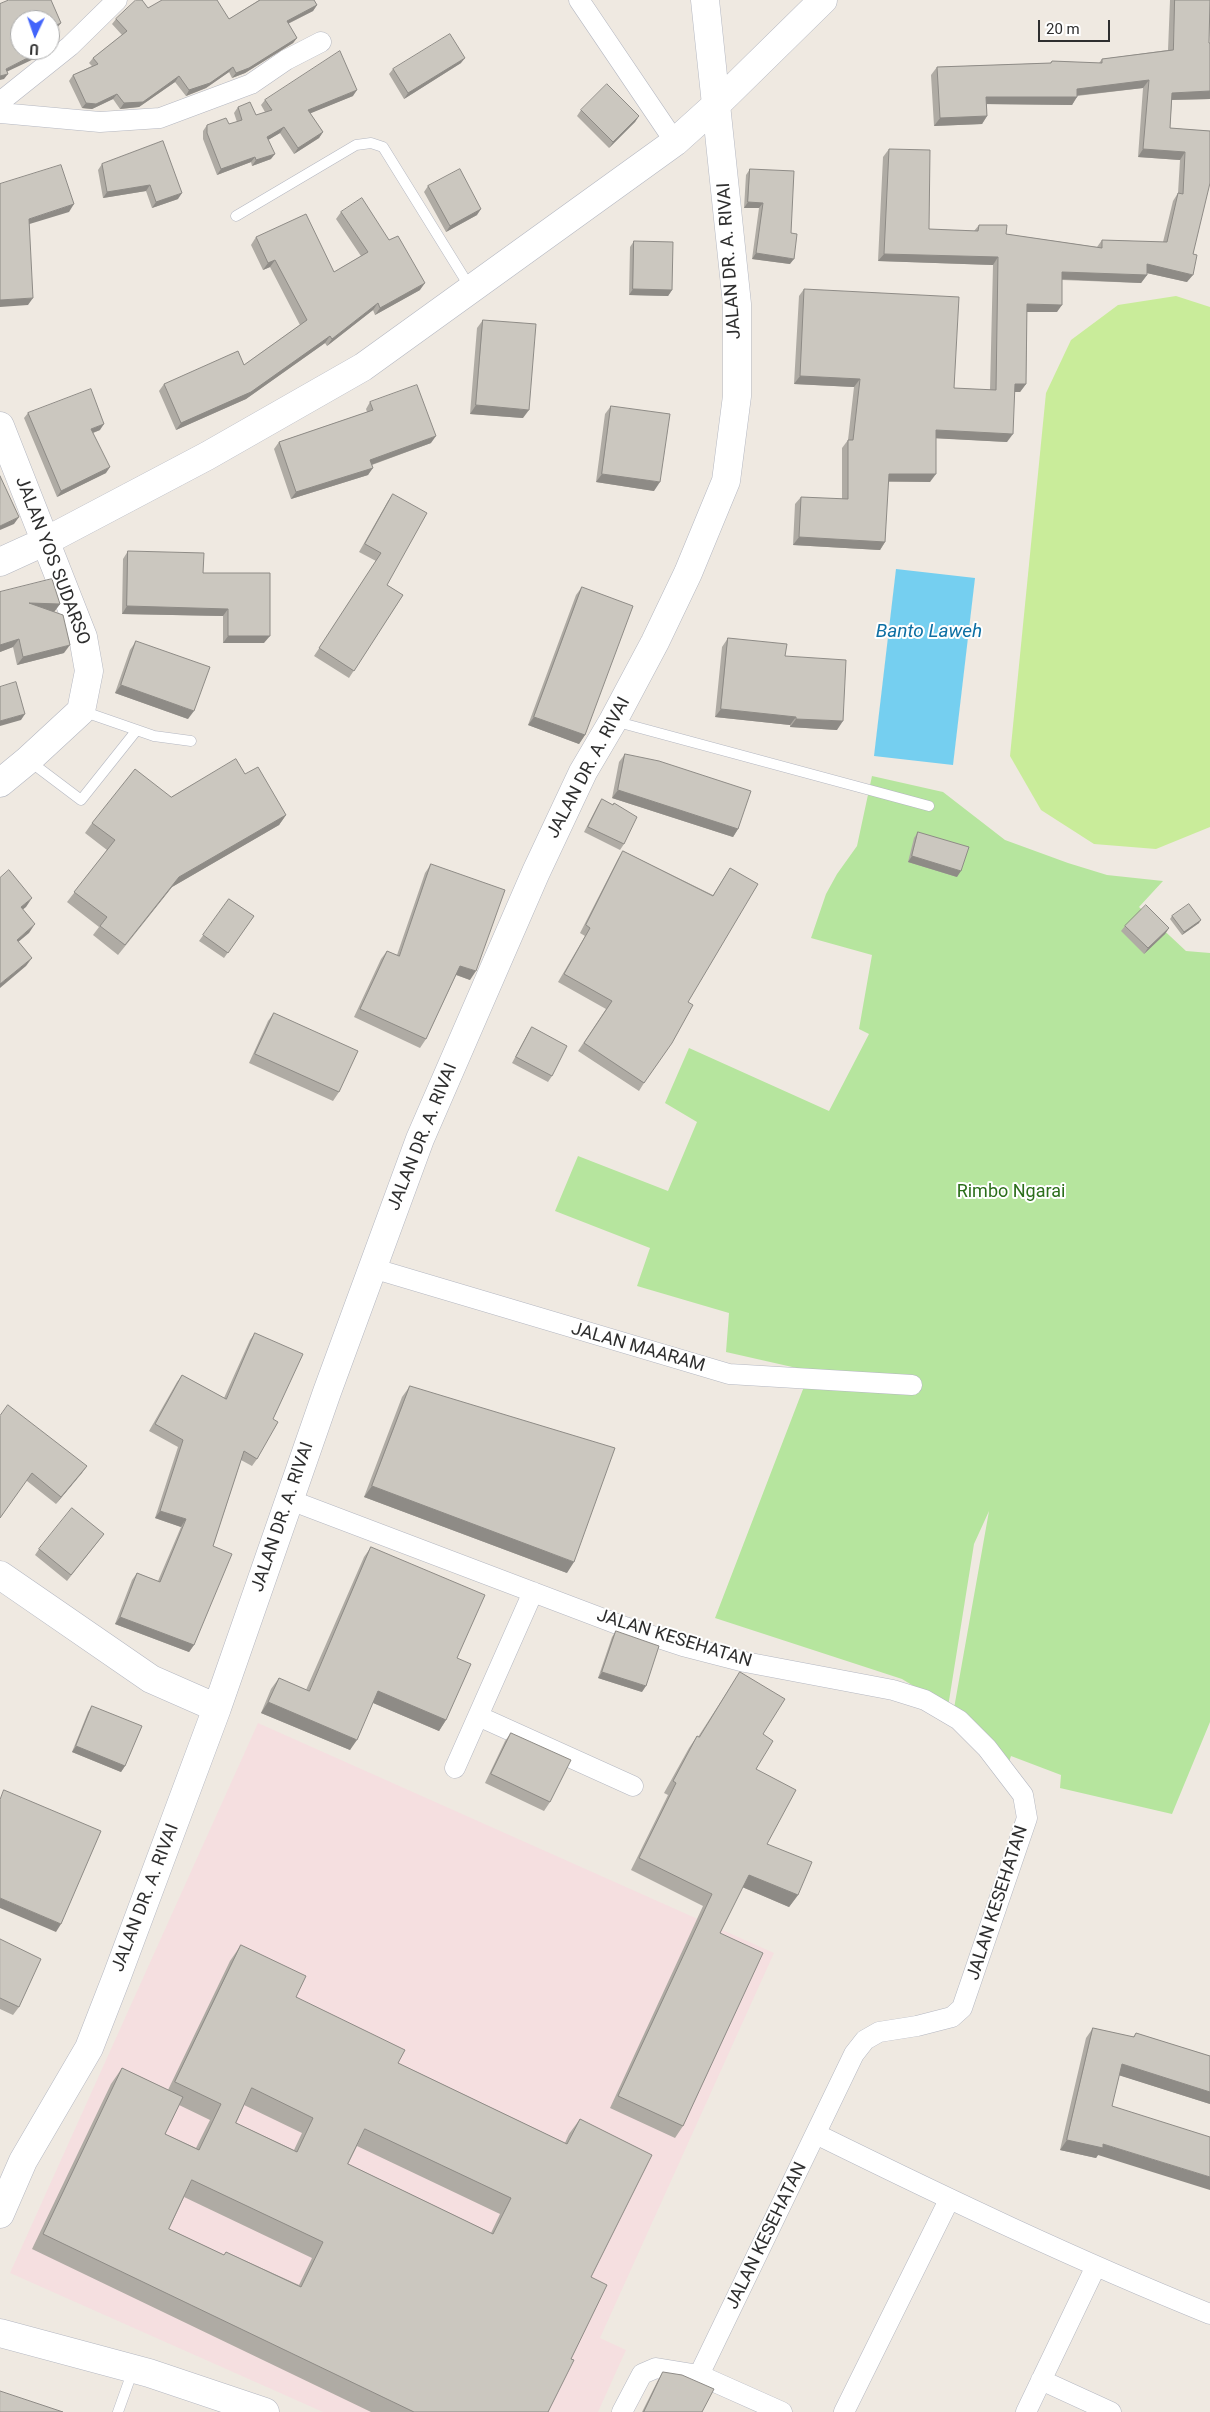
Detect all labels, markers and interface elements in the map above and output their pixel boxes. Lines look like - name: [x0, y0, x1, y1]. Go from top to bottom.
- north arrow: [10, 10, 60, 60]
- scale bar: [1040, 10, 1112, 42]
- text: 20 m: [1046, 20, 1080, 38]
- text: U: [29, 41, 39, 57]
- street label: JALAN DR. A. RIVAI: [714, 182, 746, 340]
- street label: JALAN YOS SUDARSO: [10, 474, 94, 648]
- water label: Banto Laweh: [876, 621, 982, 643]
- street label: JALAN DR. A. RIVAI: [543, 694, 635, 842]
- street label: JALAN DR. A. RIVAI: [384, 1060, 462, 1214]
- park label: Rimbo Ngarai: [957, 1181, 1065, 1203]
- street label: JALAN MAARAM: [569, 1319, 707, 1377]
- street label: JALAN DR. A. RIVAI: [247, 1439, 319, 1595]
- street label: JALAN KESEHATAN: [594, 1605, 754, 1673]
- street label: JALAN DR. A. RIVAI: [108, 1821, 184, 1975]
- street label: JALAN KESEHATAN: [963, 1823, 1033, 1983]
- street label: JALAN KESEHATAN: [722, 2159, 812, 2313]

